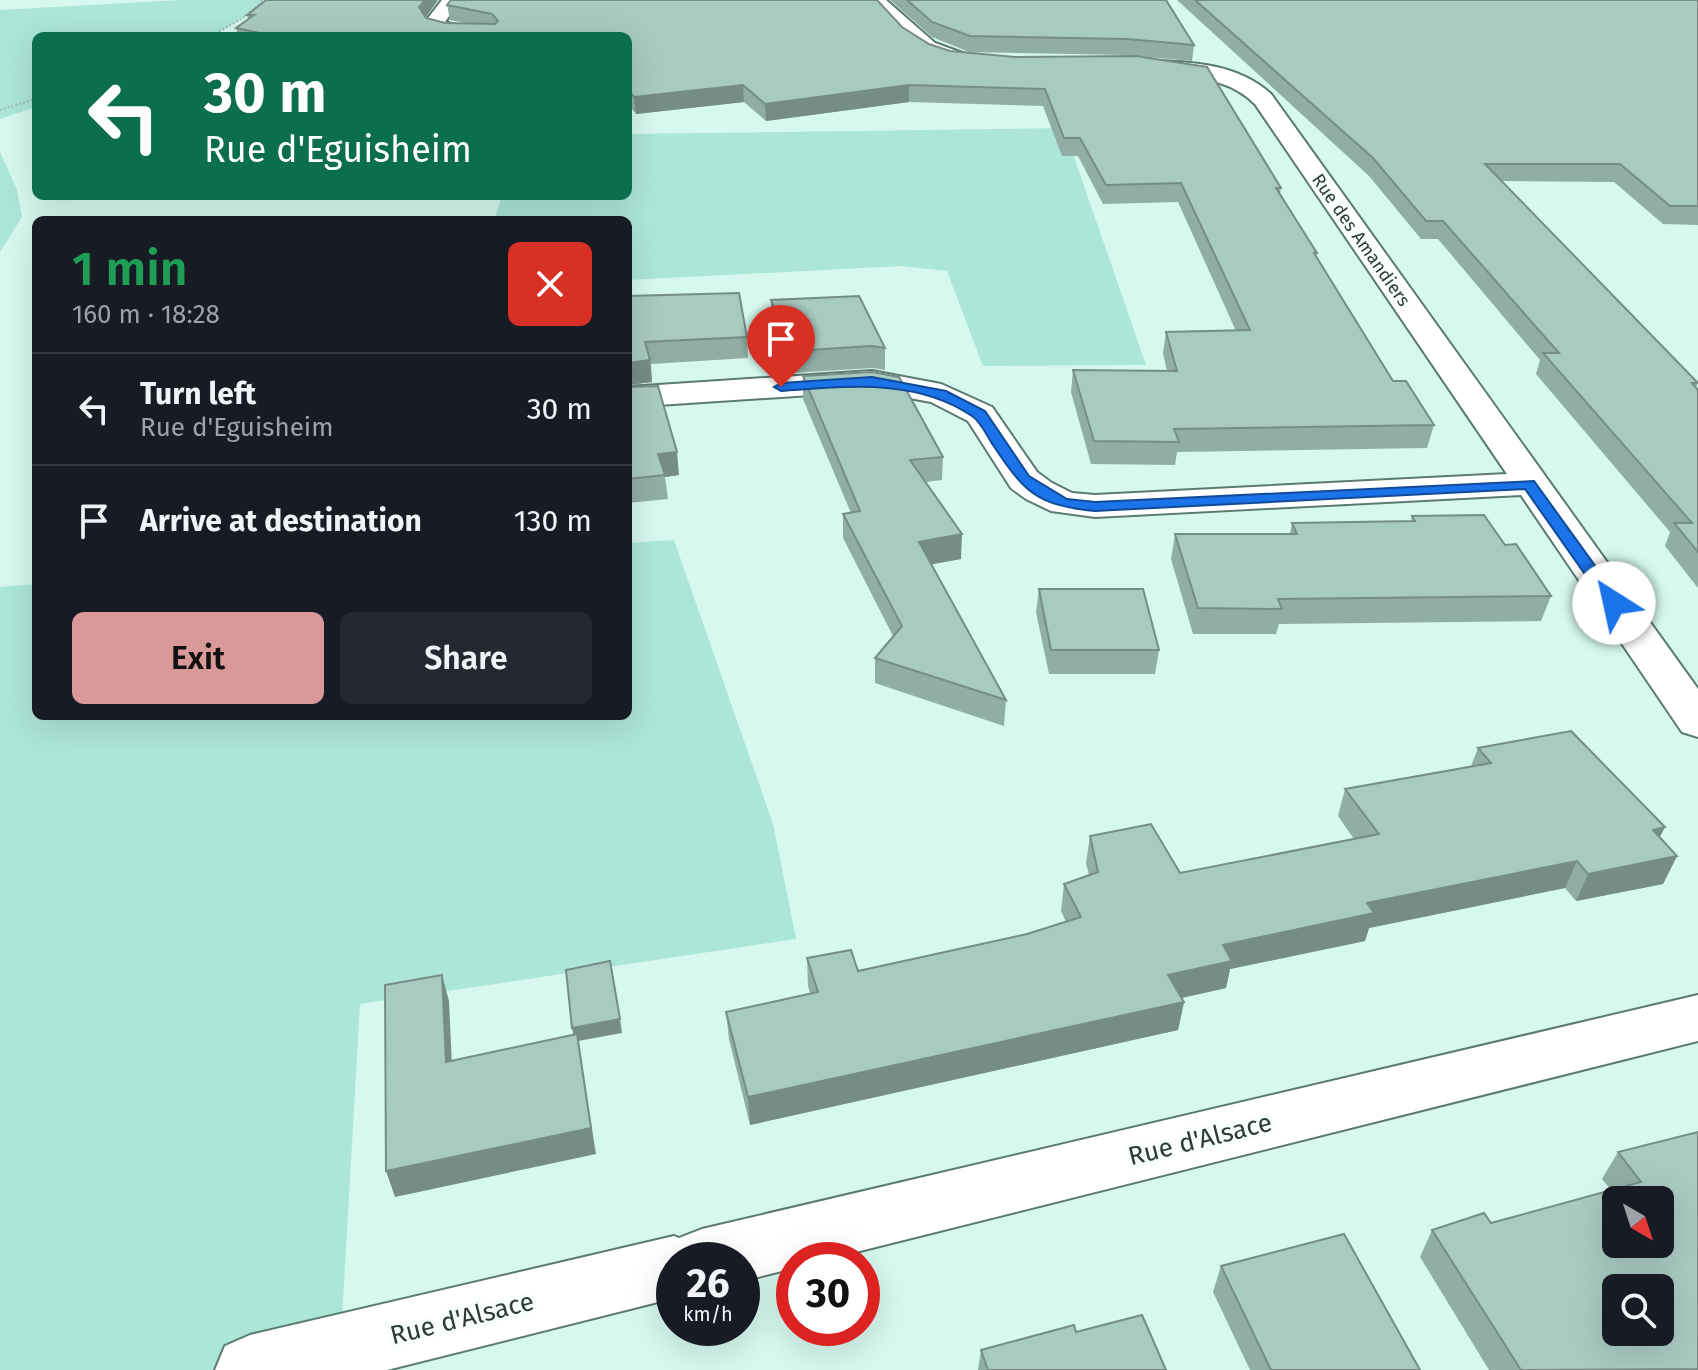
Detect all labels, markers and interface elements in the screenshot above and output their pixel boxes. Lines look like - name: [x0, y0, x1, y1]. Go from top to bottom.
- text: 30 m: [204, 60, 326, 127]
- icon: left: [72, 64, 176, 168]
- text: Rue d'Eguisheim: [204, 128, 472, 172]
- street label: Rue des Amandiers: [1307, 170, 1415, 310]
- text: 1 min: [72, 240, 188, 298]
- button: close: [508, 242, 592, 326]
- text: 160 m · 18:28: [72, 299, 220, 330]
- pin: [747, 305, 815, 387]
- icon: arrive: [759, 317, 803, 361]
- text: Turn left: [140, 376, 256, 412]
- icon: left: [72, 387, 116, 431]
- text: 30 m: [527, 391, 592, 427]
- text: Rue d'Eguisheim: [140, 412, 333, 443]
- icon: arrive: [72, 499, 116, 543]
- text: Arrive at destination: [140, 503, 422, 539]
- text: 130 m: [514, 503, 592, 539]
- position arrow: [1572, 561, 1656, 645]
- button: Exit: [72, 612, 324, 704]
- button: Share: [340, 612, 592, 704]
- street label: Rue d'Alsace: [1125, 1107, 1275, 1172]
- north arrow: [1602, 1186, 1674, 1258]
- map controls: [1602, 1186, 1674, 1346]
- speed limit sign: 30: [776, 1242, 880, 1346]
- text: 26: [686, 1260, 730, 1308]
- button: search: [1602, 1274, 1674, 1346]
- street label: Rue d'Alsace: [387, 1286, 537, 1351]
- text: km/h: [683, 1302, 733, 1326]

